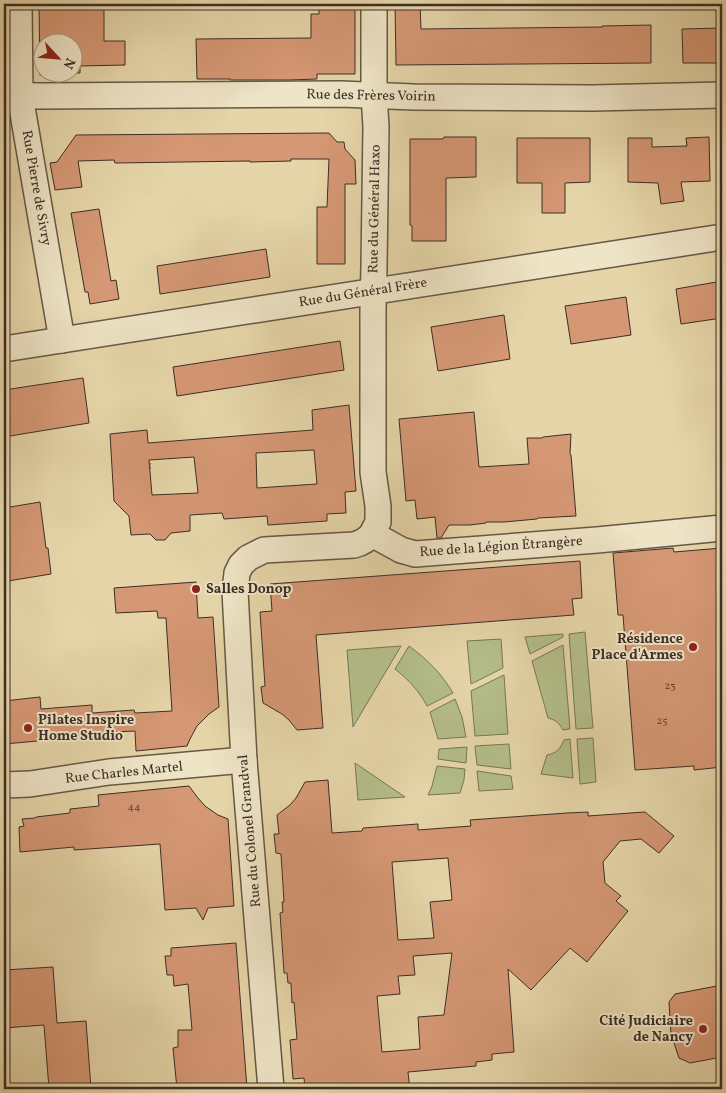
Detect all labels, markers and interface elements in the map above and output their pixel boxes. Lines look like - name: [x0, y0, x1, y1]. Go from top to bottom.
- north arrow: [32, 32, 82, 82]
- text: N: [58, 54, 79, 72]
- street label: Rue des Frères Voirin: [306, 85, 436, 107]
- street label: Rue Pierre de Sivry: [16, 129, 56, 248]
- street label: Rue du Général Haxo: [364, 144, 386, 274]
- street label: Rue du Général Frère: [297, 273, 429, 313]
- house number: 1: [148, 459, 152, 474]
- street label: Rue de la Légion Étrangère: [419, 532, 584, 562]
- place label: Salles Donop: [206, 580, 291, 599]
- marker: Salles Donop: [190, 583, 202, 595]
- place label: Résidence Place d'Armes: [592, 630, 683, 665]
- marker: Résidence Place d'Armes: [687, 641, 699, 653]
- house number: 23: [664, 679, 676, 694]
- place label: Pilates Inspire Home Studio: [38, 711, 134, 746]
- house number: 25: [656, 714, 668, 729]
- marker: Pilates Inspire Home Studio: [22, 722, 34, 734]
- street label: Rue du Colonel Grandval: [234, 754, 266, 908]
- street label: Rue Charles Martel: [64, 757, 184, 789]
- house number: 44: [127, 800, 141, 815]
- place label: Cité Judiciaire de Nancy: [599, 1012, 693, 1047]
- marker: Cité Judiciaire de Nancy: [697, 1023, 709, 1035]

